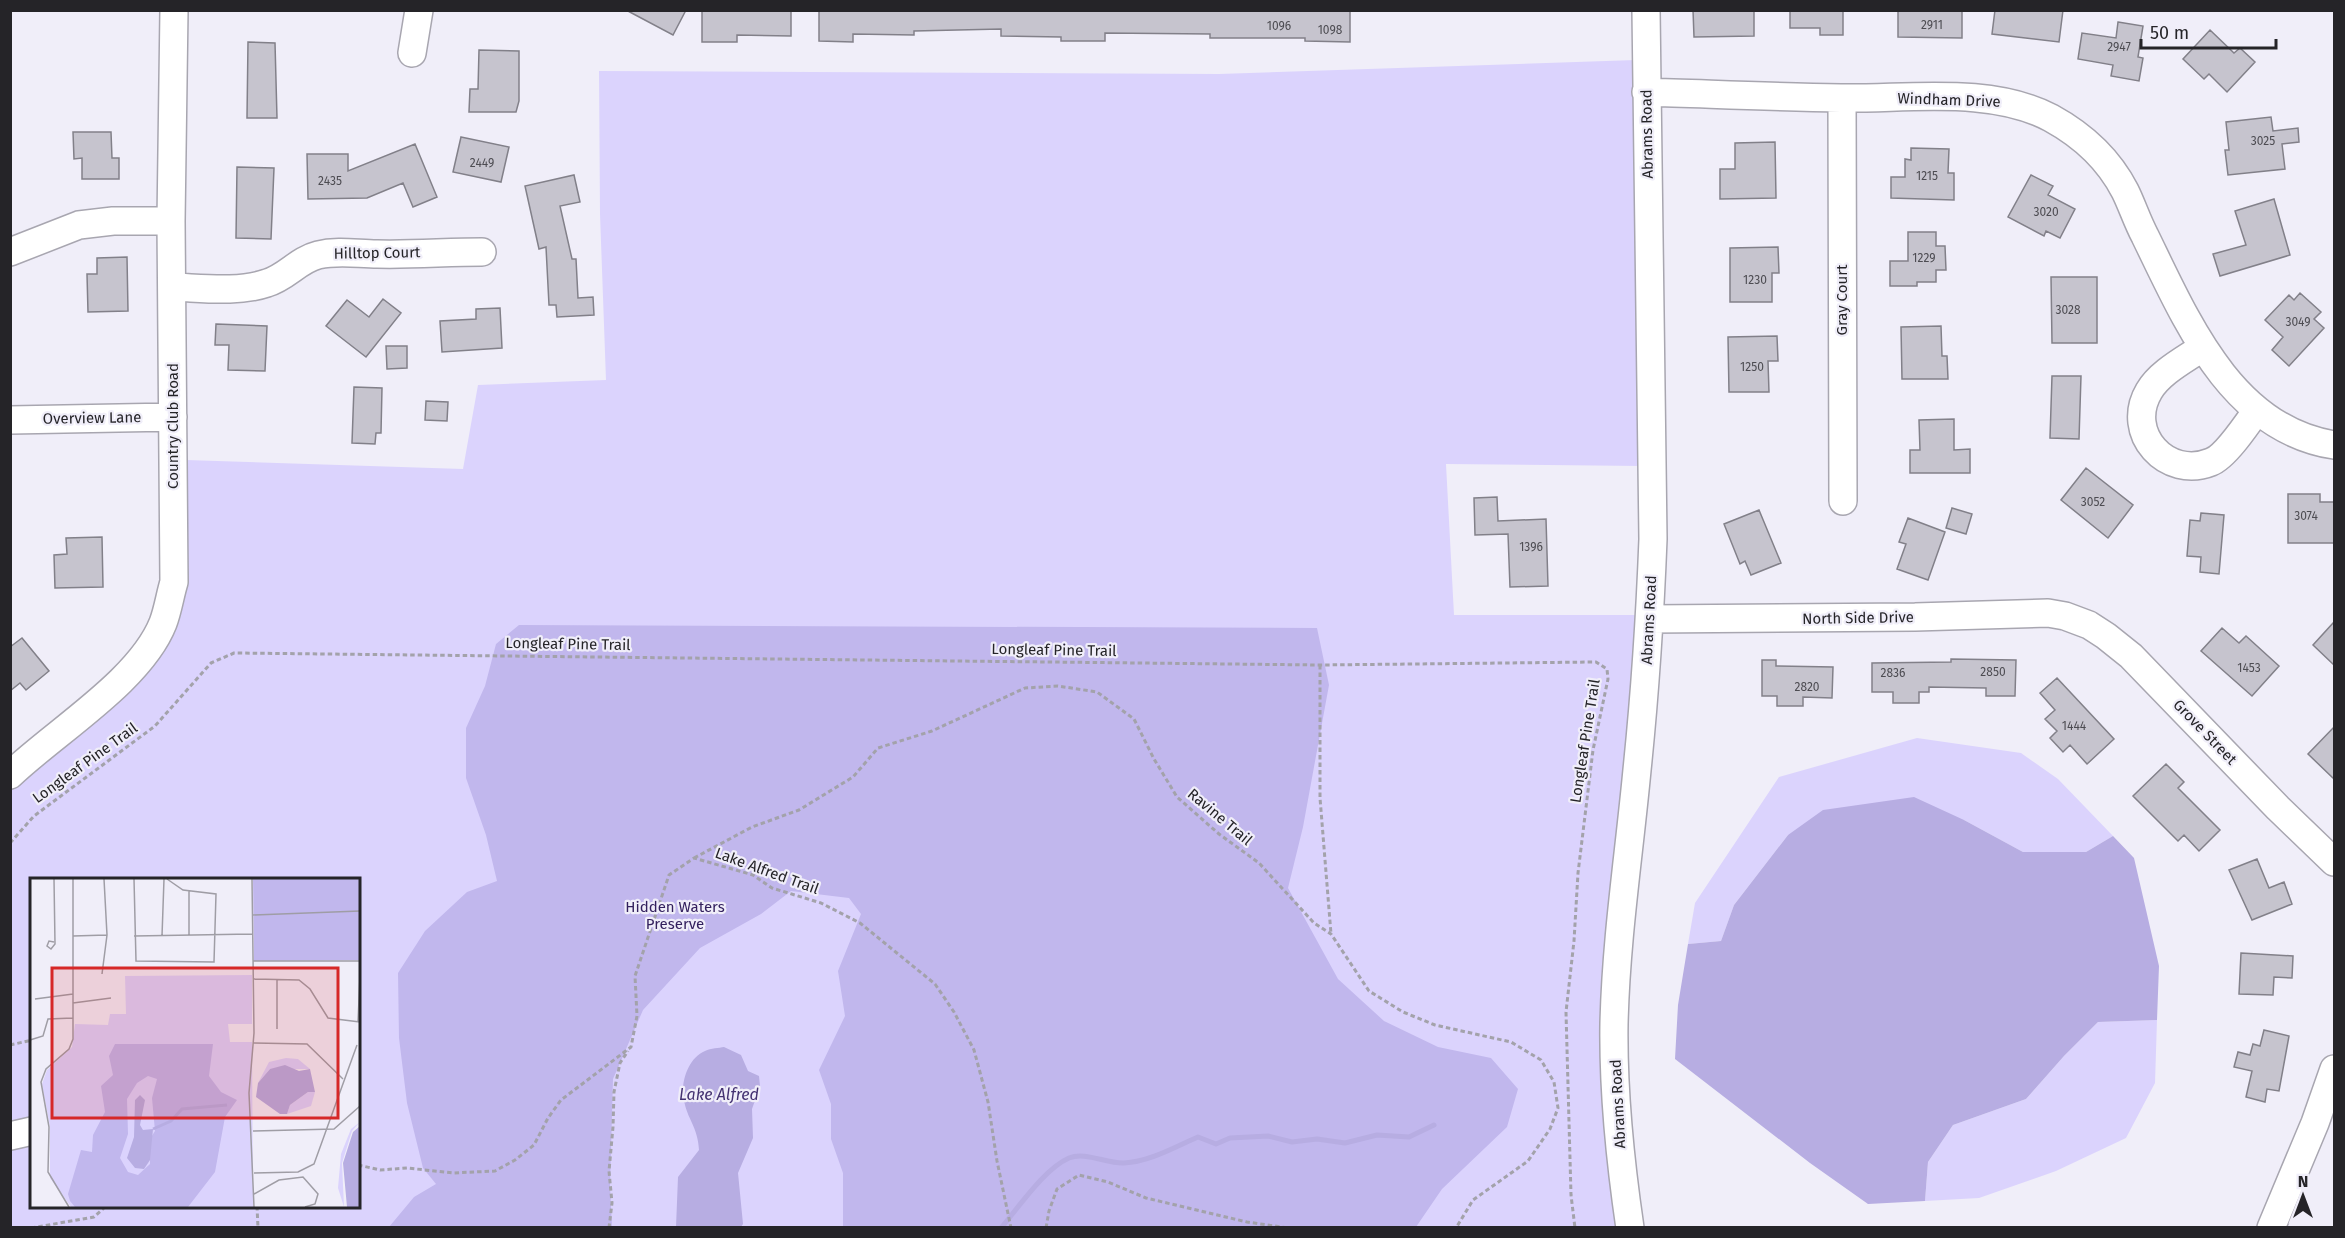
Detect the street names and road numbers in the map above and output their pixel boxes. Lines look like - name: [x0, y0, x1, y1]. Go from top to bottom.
- street label: Abrams Road: [1637, 89, 1657, 179]
- street label: Windham Drive: [1897, 89, 2001, 111]
- street label: Hilltop Court: [333, 243, 421, 263]
- street label: Gray Court: [1833, 264, 1851, 335]
- street label: Country Club Road: [164, 363, 182, 489]
- street label: Overview Lane: [43, 408, 141, 428]
- street label: Abrams Road: [1638, 575, 1660, 665]
- street label: North Side Drive: [1802, 608, 1914, 628]
- street label: Longleaf Pine Trail: [505, 634, 631, 654]
- street label: Longleaf Pine Trail: [991, 640, 1117, 660]
- street label: Longleaf Pine Trail: [1566, 677, 1604, 804]
- street label: Grove Street: [2169, 696, 2241, 769]
- street label: Longleaf Pine Trail: [29, 719, 141, 807]
- street label: Ravine Trail: [1184, 785, 1256, 850]
- street label: Lake Alfred Trail: [713, 844, 822, 898]
- street label: Abrams Road: [1607, 1059, 1629, 1149]

